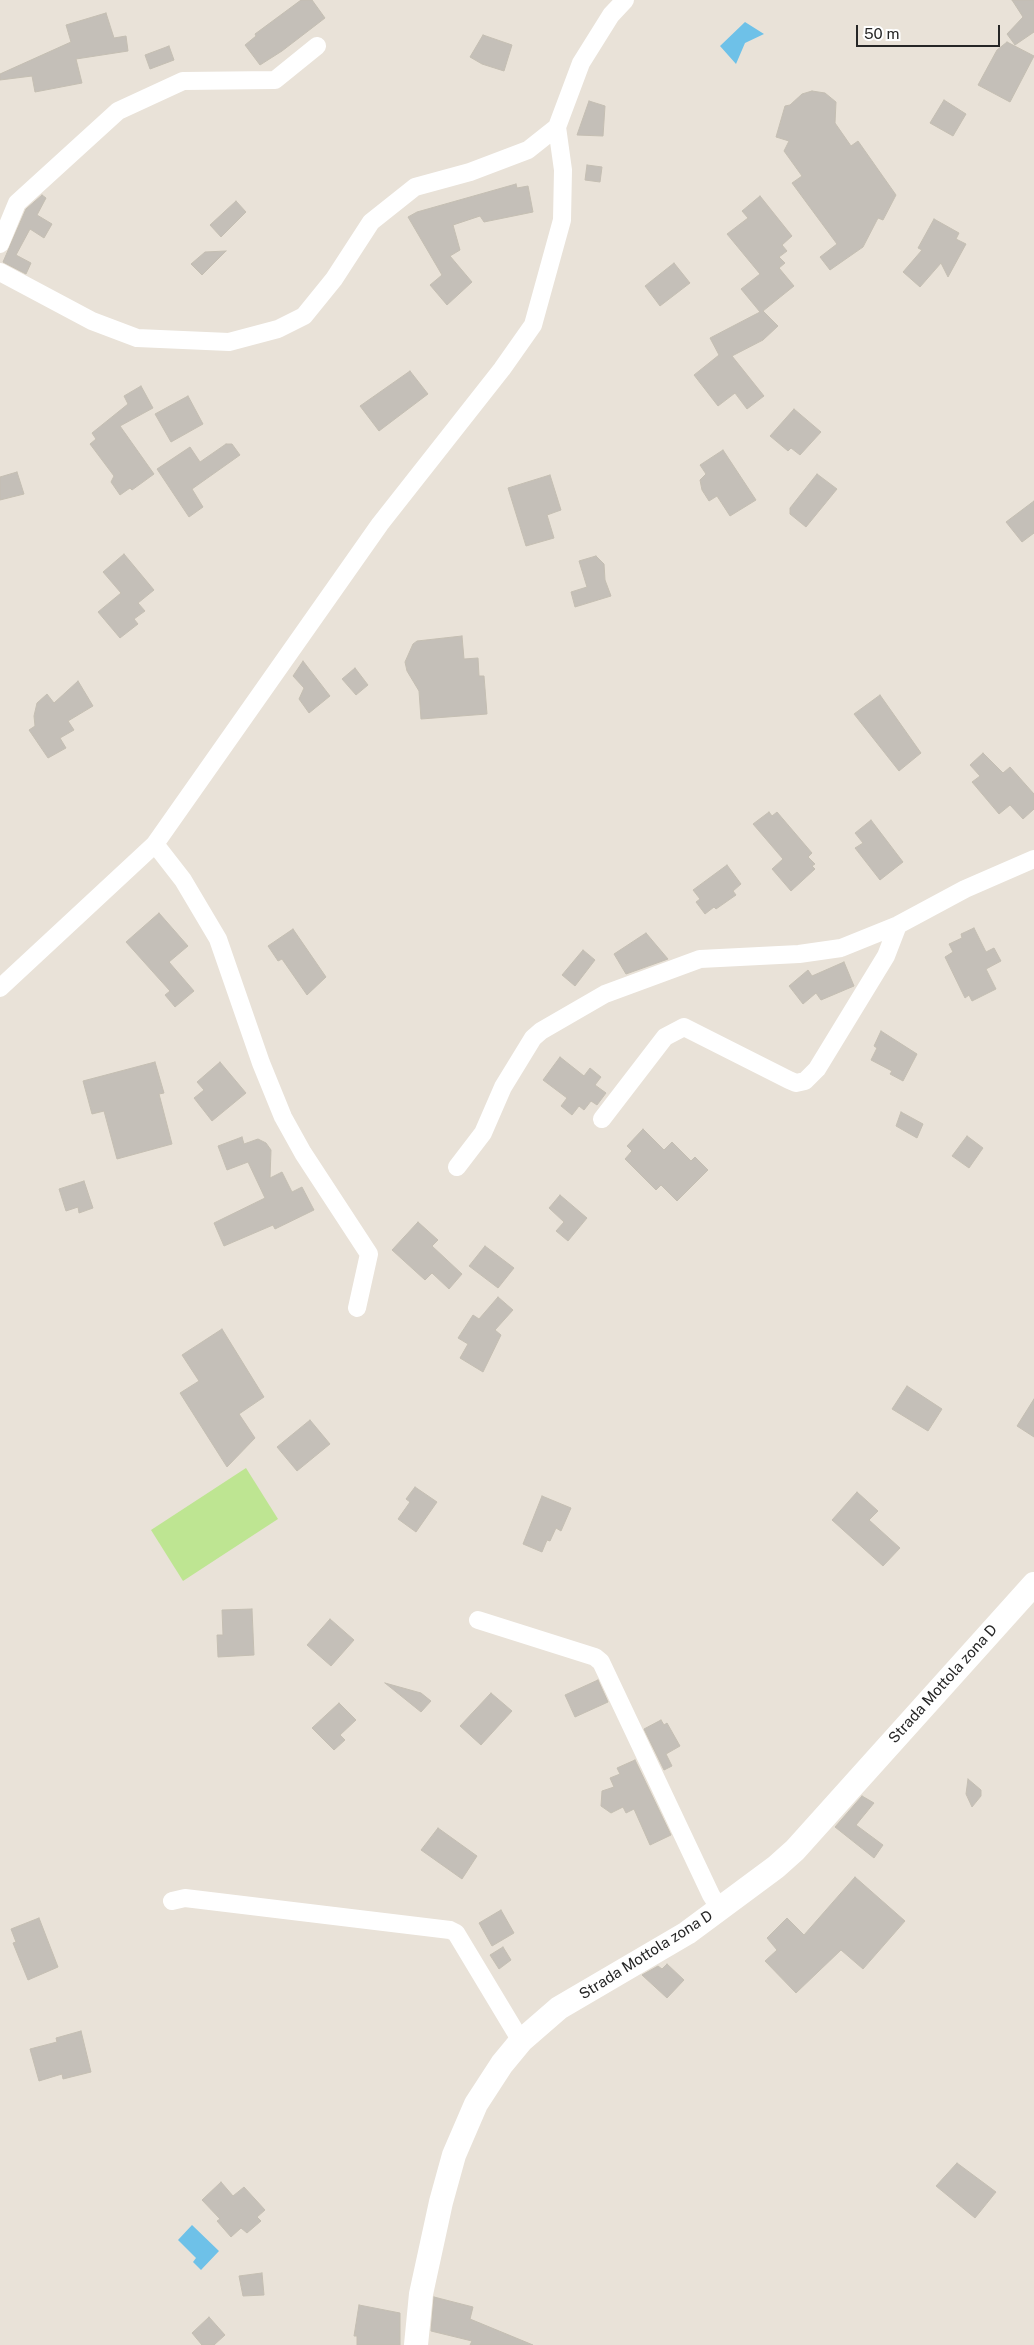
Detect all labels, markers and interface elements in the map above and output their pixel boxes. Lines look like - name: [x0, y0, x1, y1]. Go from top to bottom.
- scale bar: [859, 15, 1003, 47]
- text: 50 m: [864, 25, 899, 42]
- street label: Strada Mottola zona D: [885, 1621, 1001, 1747]
- street label: Strada Mottola zona D: [576, 1907, 716, 2003]

